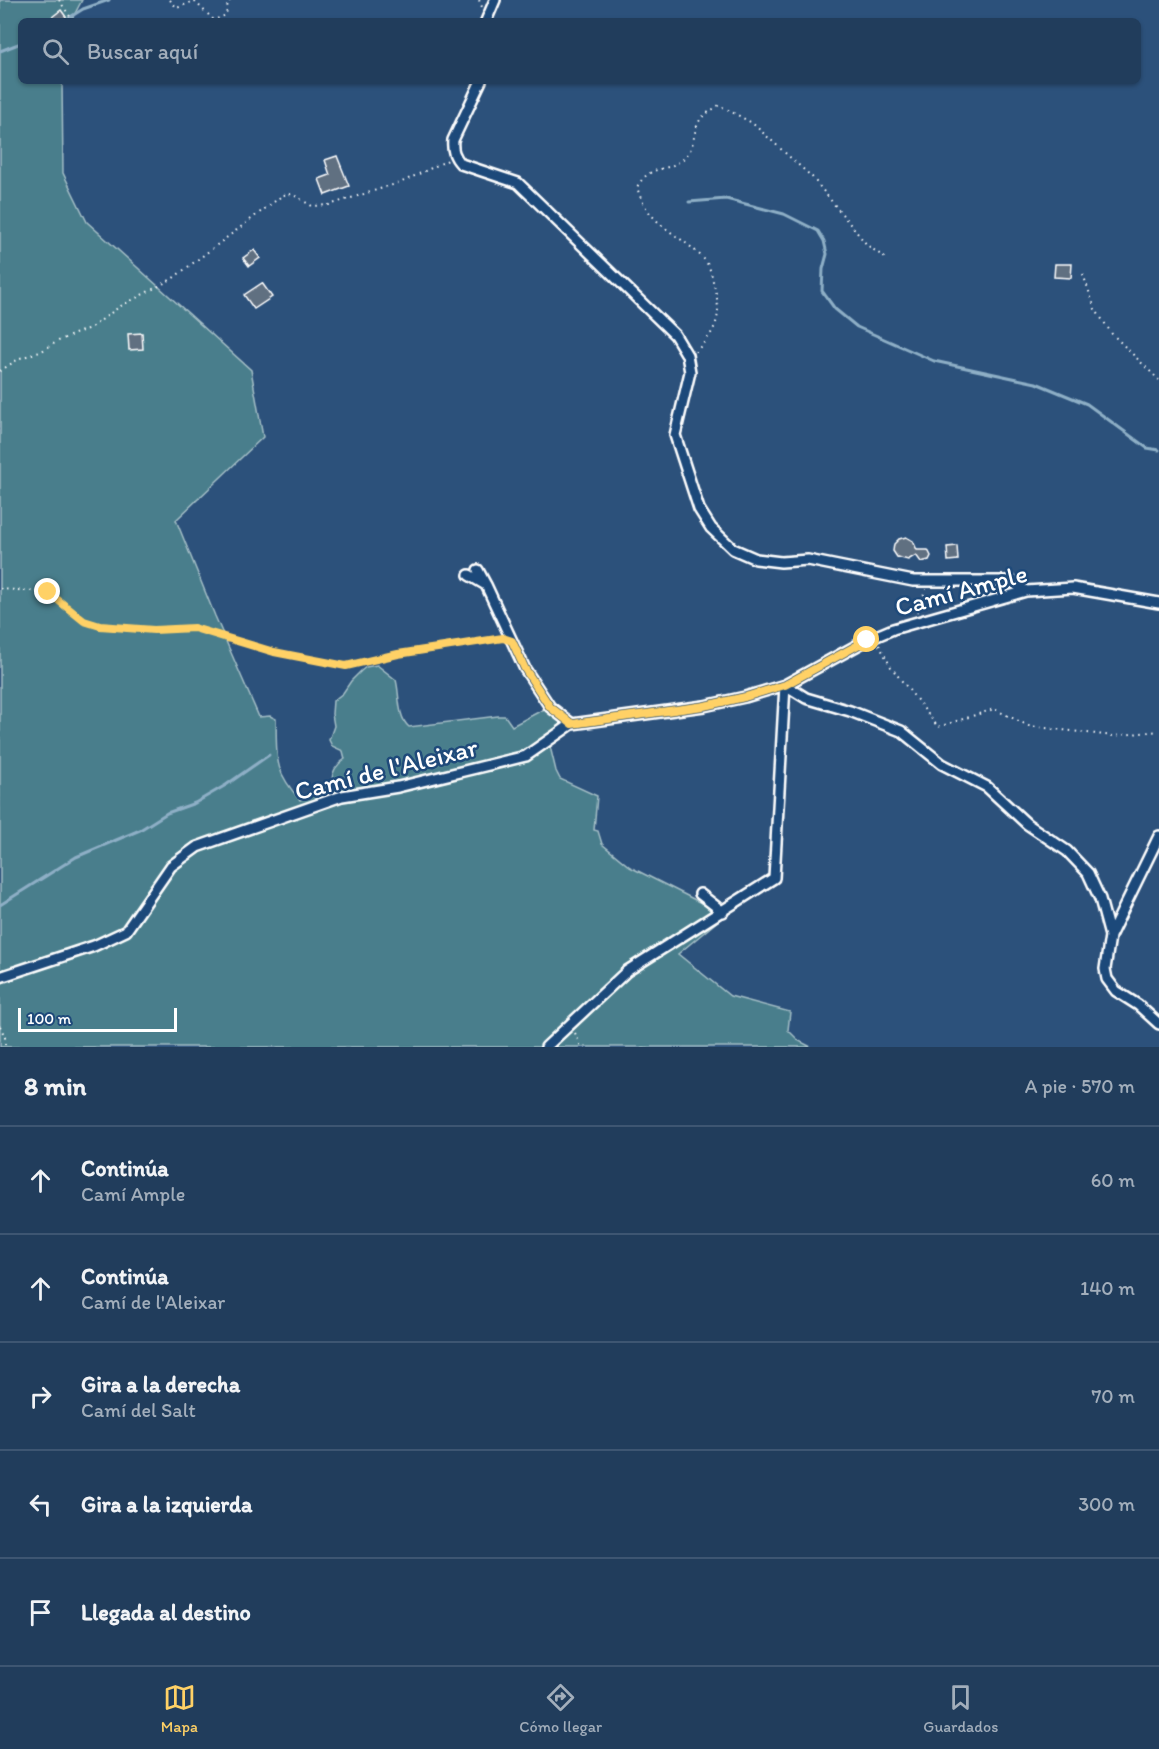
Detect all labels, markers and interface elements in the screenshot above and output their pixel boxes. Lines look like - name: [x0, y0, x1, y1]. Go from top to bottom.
- search box: [18, 18, 1141, 84]
- icon: search: [39, 35, 72, 68]
- text: Buscar aquí: [87, 38, 198, 65]
- street label: Camí Ample: [891, 557, 1031, 623]
- route end: [34, 578, 60, 604]
- route start: [853, 626, 879, 652]
- street label: Camí de l'Aleixar: [291, 731, 482, 807]
- scale bar: [18, 1005, 177, 1032]
- text: 100 m: [27, 1009, 71, 1028]
- text: 8 min: [24, 1070, 86, 1102]
- text: A pie · 570 m: [1025, 1074, 1135, 1098]
- text: Continúa: [81, 1155, 169, 1182]
- icon: ahead: [24, 1164, 57, 1197]
- text: 60 m: [1091, 1168, 1135, 1192]
- text: Camí Ample: [81, 1182, 185, 1206]
- text: Continúa: [81, 1263, 169, 1290]
- icon: ahead: [24, 1272, 57, 1305]
- text: 140 m: [1080, 1276, 1135, 1300]
- text: Camí de l'Aleixar: [81, 1290, 225, 1314]
- text: Gira a la derecha: [81, 1371, 240, 1398]
- icon: right: [24, 1380, 57, 1413]
- text: 70 m: [1091, 1384, 1135, 1408]
- text: Camí del Salt: [81, 1398, 196, 1422]
- icon: left: [24, 1488, 57, 1521]
- text: Gira a la izquierda: [81, 1491, 252, 1518]
- text: 300 m: [1078, 1492, 1135, 1516]
- icon: arrive: [24, 1596, 57, 1629]
- text: Llegada al destino: [81, 1599, 251, 1626]
- tab: Mapa: [161, 1681, 198, 1736]
- tab: Cómo llegar: [519, 1681, 602, 1736]
- tab: Guardados: [923, 1681, 998, 1736]

